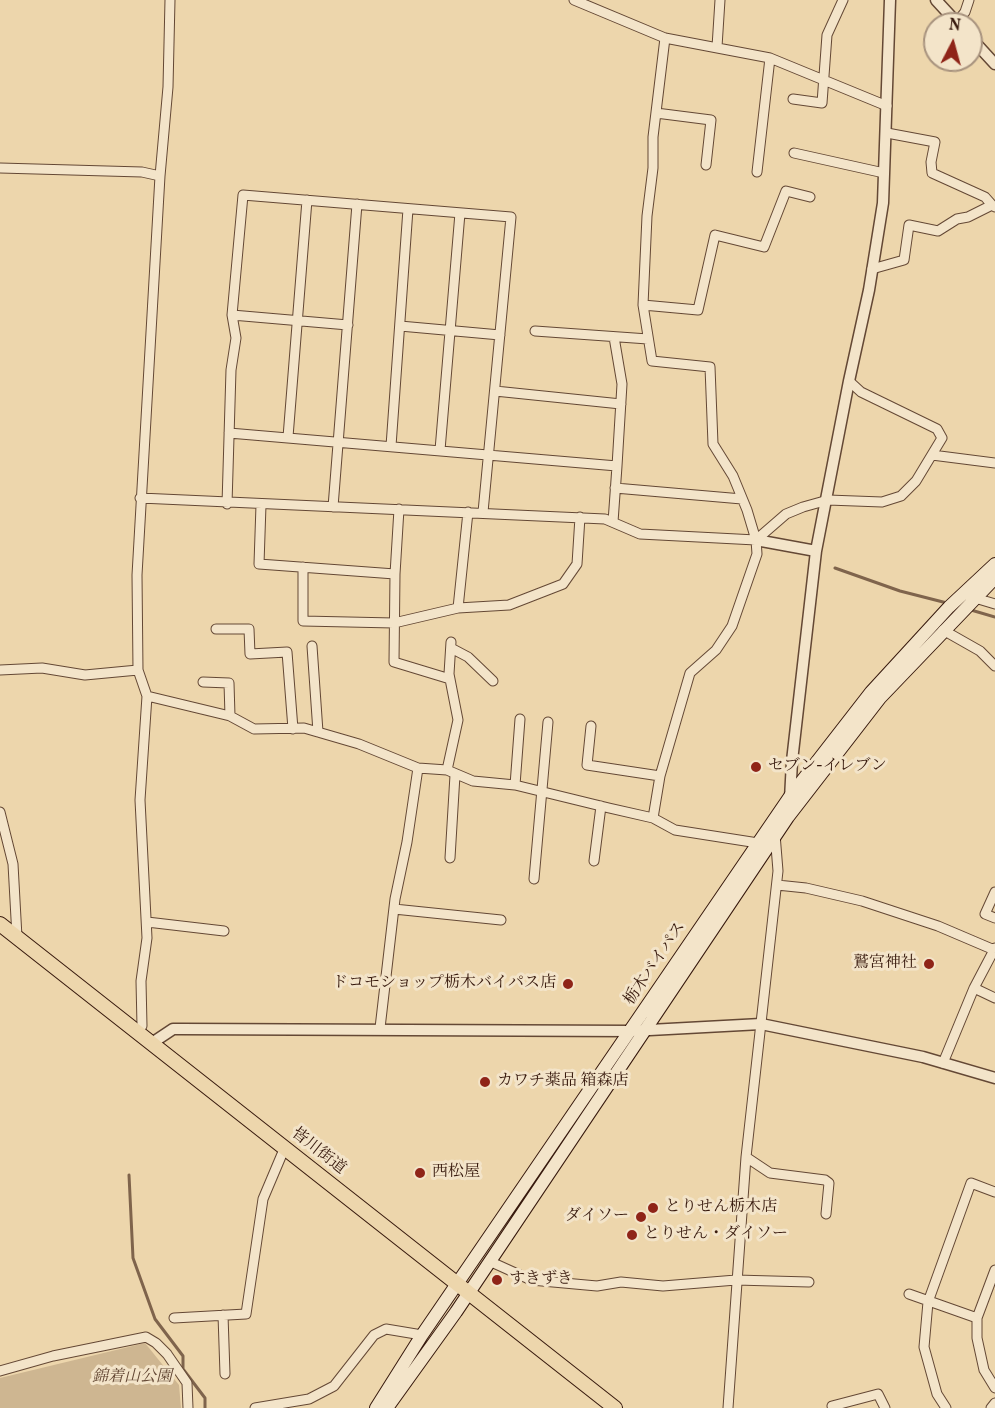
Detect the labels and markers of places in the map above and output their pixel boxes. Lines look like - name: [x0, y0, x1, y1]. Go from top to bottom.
- place label: セブン-イレブン: [768, 757, 887, 777]
- marker: セブン-イレブン: [749, 760, 763, 774]
- place label: 鷲宮神社: [853, 954, 917, 974]
- marker: 鷲宮神社: [922, 957, 936, 971]
- place label: ドコモショップ栃木バイパス店: [332, 974, 556, 994]
- marker: ドコモショップ栃木バイパス店: [561, 977, 575, 991]
- place label: カワチ薬品 箱森店: [497, 1072, 628, 1092]
- marker: カワチ薬品 箱森店: [478, 1075, 492, 1089]
- place label: 西松屋: [432, 1163, 480, 1183]
- marker: 西松屋: [413, 1166, 427, 1180]
- place label: とりせん栃木店: [665, 1198, 777, 1218]
- marker: とりせん栃木店: [646, 1201, 660, 1215]
- place label: ダイソー: [565, 1207, 629, 1227]
- marker: ダイソー: [634, 1210, 648, 1224]
- place label: とりせん・ダイソー: [644, 1225, 788, 1245]
- marker: とりせん・ダイソー: [625, 1228, 639, 1242]
- place label: すきずき: [509, 1270, 573, 1290]
- marker: すきずき: [490, 1273, 504, 1287]

